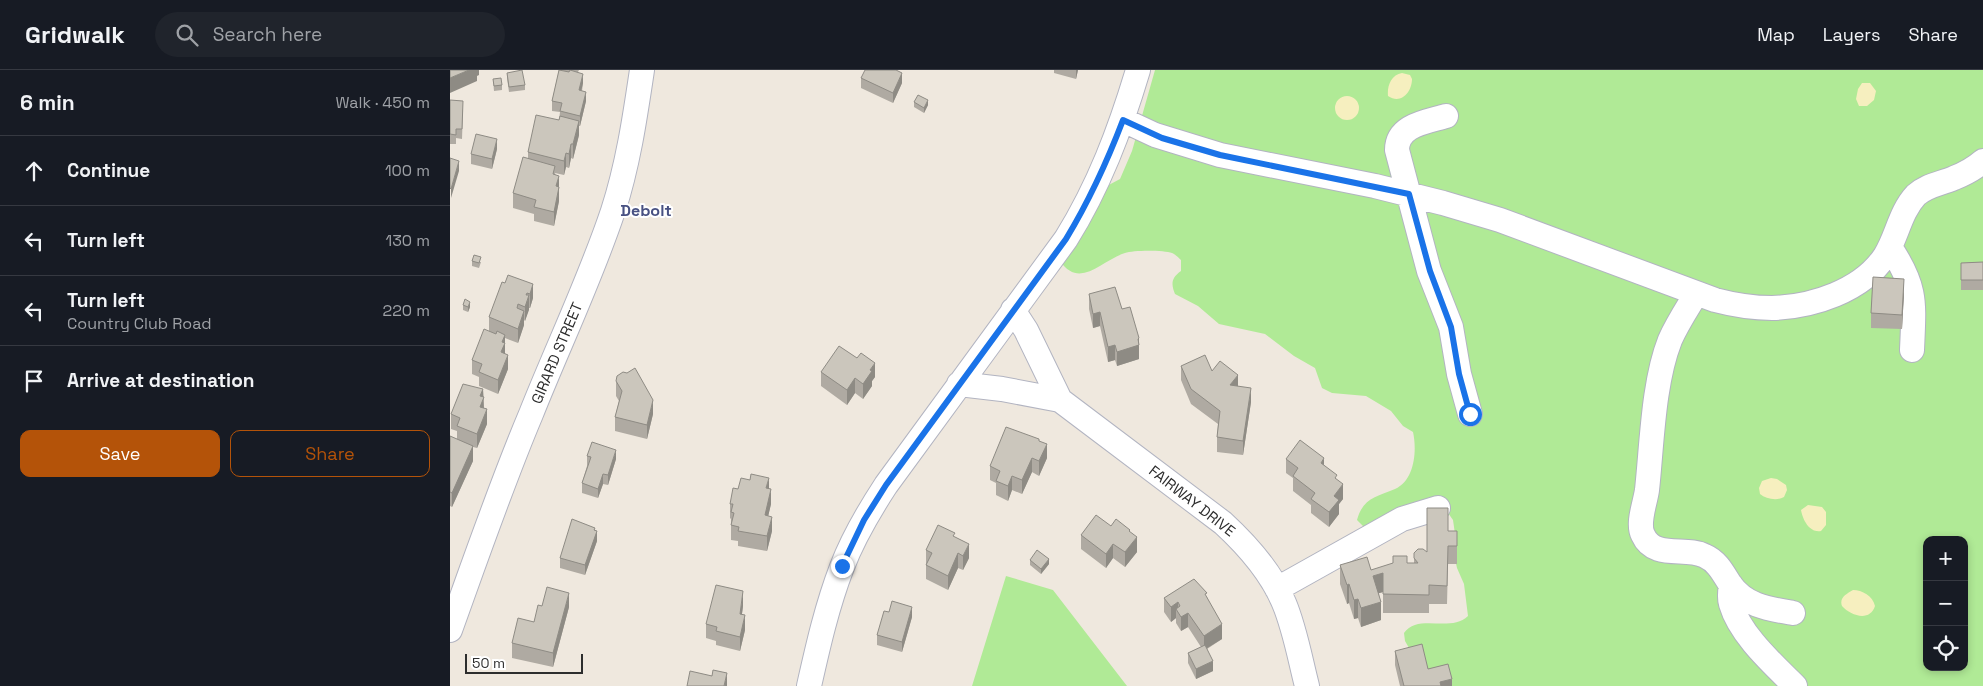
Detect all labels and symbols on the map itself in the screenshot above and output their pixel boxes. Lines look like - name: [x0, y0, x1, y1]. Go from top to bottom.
- district label: Debolt: [620, 200, 672, 221]
- street label: GIRARD STREET: [527, 299, 587, 406]
- route start: [1459, 403, 1482, 426]
- street label: FAIRWAY DRIVE: [1145, 461, 1239, 540]
- route end: [831, 555, 854, 578]
- scale bar: [465, 651, 582, 674]

